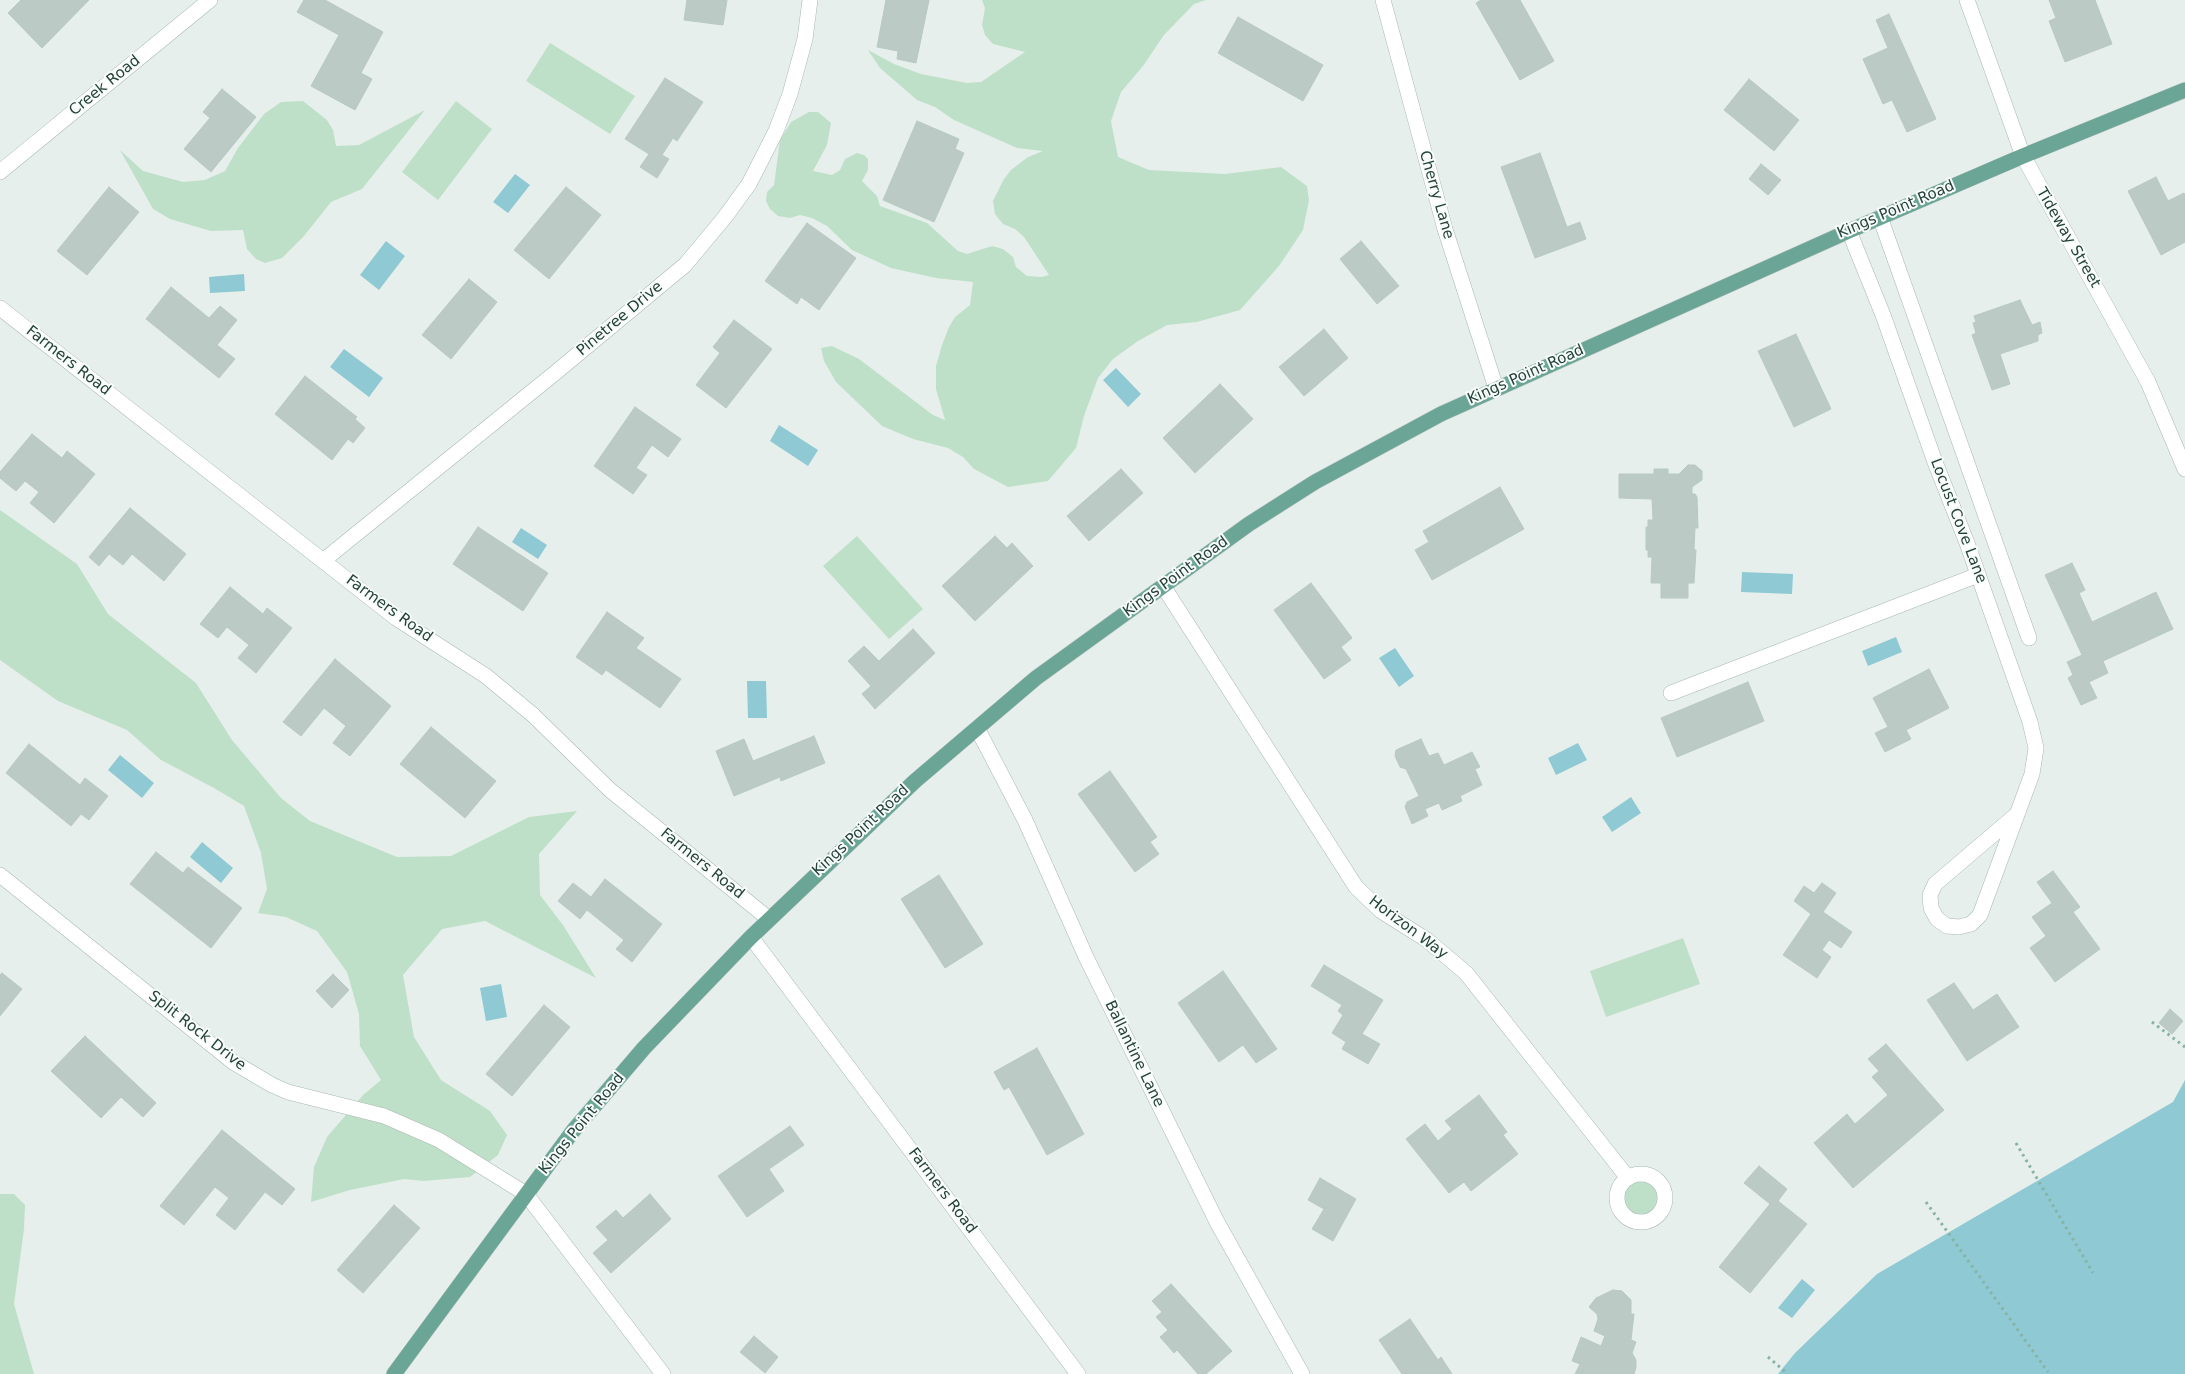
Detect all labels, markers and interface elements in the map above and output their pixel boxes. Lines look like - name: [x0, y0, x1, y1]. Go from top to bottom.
- street label: Creek Road: [66, 52, 144, 120]
- street label: Cherry Lane: [1415, 149, 1457, 241]
- street label: Kings Point Road: [1835, 177, 1957, 243]
- street label: Tideway Street: [2032, 185, 2104, 291]
- street label: Pinetree Drive: [573, 278, 667, 360]
- street label: Farmers Road: [22, 322, 114, 400]
- street label: Kings Point Road: [1465, 341, 1587, 409]
- street label: Locust Cove Lane: [1926, 456, 1990, 586]
- street label: Kings Point Road: [1120, 533, 1232, 621]
- street label: Farmers Road: [342, 572, 436, 646]
- street label: Kings Point Road: [809, 782, 913, 880]
- street label: Farmers Road: [656, 825, 748, 903]
- street label: Horizon Way: [1365, 893, 1451, 963]
- street label: Split Rock Drive: [145, 987, 249, 1075]
- street label: Ballantine Lane: [1100, 998, 1168, 1110]
- street label: Kings Point Road: [536, 1070, 628, 1178]
- street label: Farmers Road: [904, 1145, 980, 1237]

